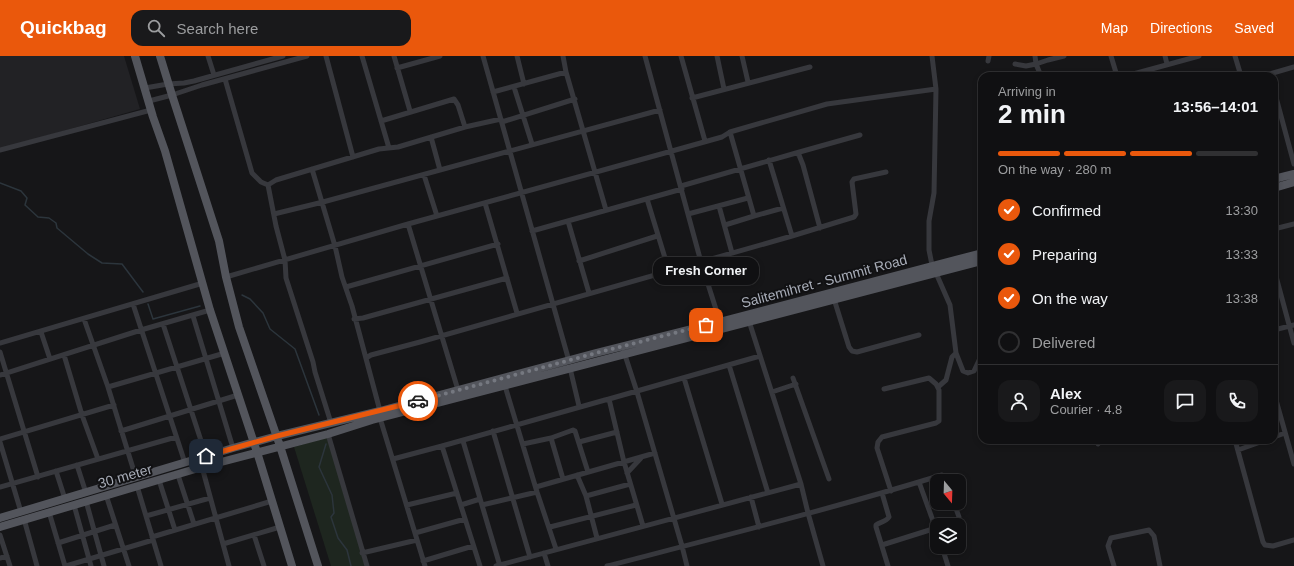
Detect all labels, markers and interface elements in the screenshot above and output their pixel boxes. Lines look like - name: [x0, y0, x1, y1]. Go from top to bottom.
- search box: [131, 10, 411, 46]
- text: Quickbag: [20, 17, 107, 38]
- icon: search: [145, 17, 167, 39]
- text: Search here: [177, 20, 258, 37]
- text: Map: [1101, 20, 1128, 36]
- text: Directions: [1150, 20, 1212, 36]
- text: Saved: [1234, 20, 1274, 36]
- text: Arriving in: [998, 84, 1056, 99]
- text: 13:56–14:01: [1173, 98, 1258, 115]
- text: 2 min: [998, 99, 1066, 129]
- text: On the way · 280 m: [998, 162, 1111, 177]
- icon: check: [998, 199, 1020, 221]
- text: Confirmed: [1032, 202, 1101, 219]
- text: 13:30: [1225, 203, 1258, 218]
- icon: check: [998, 243, 1020, 265]
- text: Preparing: [1032, 246, 1097, 263]
- text: 13:33: [1225, 247, 1258, 262]
- street label: Salitemihret - Summit Road: [739, 251, 909, 311]
- callout: Fresh Corner: [653, 257, 759, 285]
- text: Fresh Corner: [665, 263, 747, 278]
- icon: check: [998, 287, 1020, 309]
- text: On the way: [1032, 290, 1108, 307]
- text: 13:38: [1225, 291, 1258, 306]
- pin: [689, 308, 723, 342]
- icon: bag: [695, 314, 717, 336]
- text: Delivered: [1032, 334, 1095, 351]
- button: person: [998, 380, 1040, 422]
- button: chat: [1164, 380, 1206, 422]
- button: phone: [1216, 380, 1258, 422]
- courier: [398, 381, 438, 421]
- text: Alex: [1050, 385, 1082, 402]
- icon: car: [407, 390, 429, 412]
- text: Courier · 4.8: [1050, 402, 1122, 417]
- pin: [189, 439, 223, 473]
- icon: home: [195, 445, 217, 467]
- street label: 30 meter: [96, 461, 154, 491]
- north arrow: [930, 474, 966, 510]
- map controls: [930, 474, 966, 554]
- button: layers: [930, 518, 966, 554]

